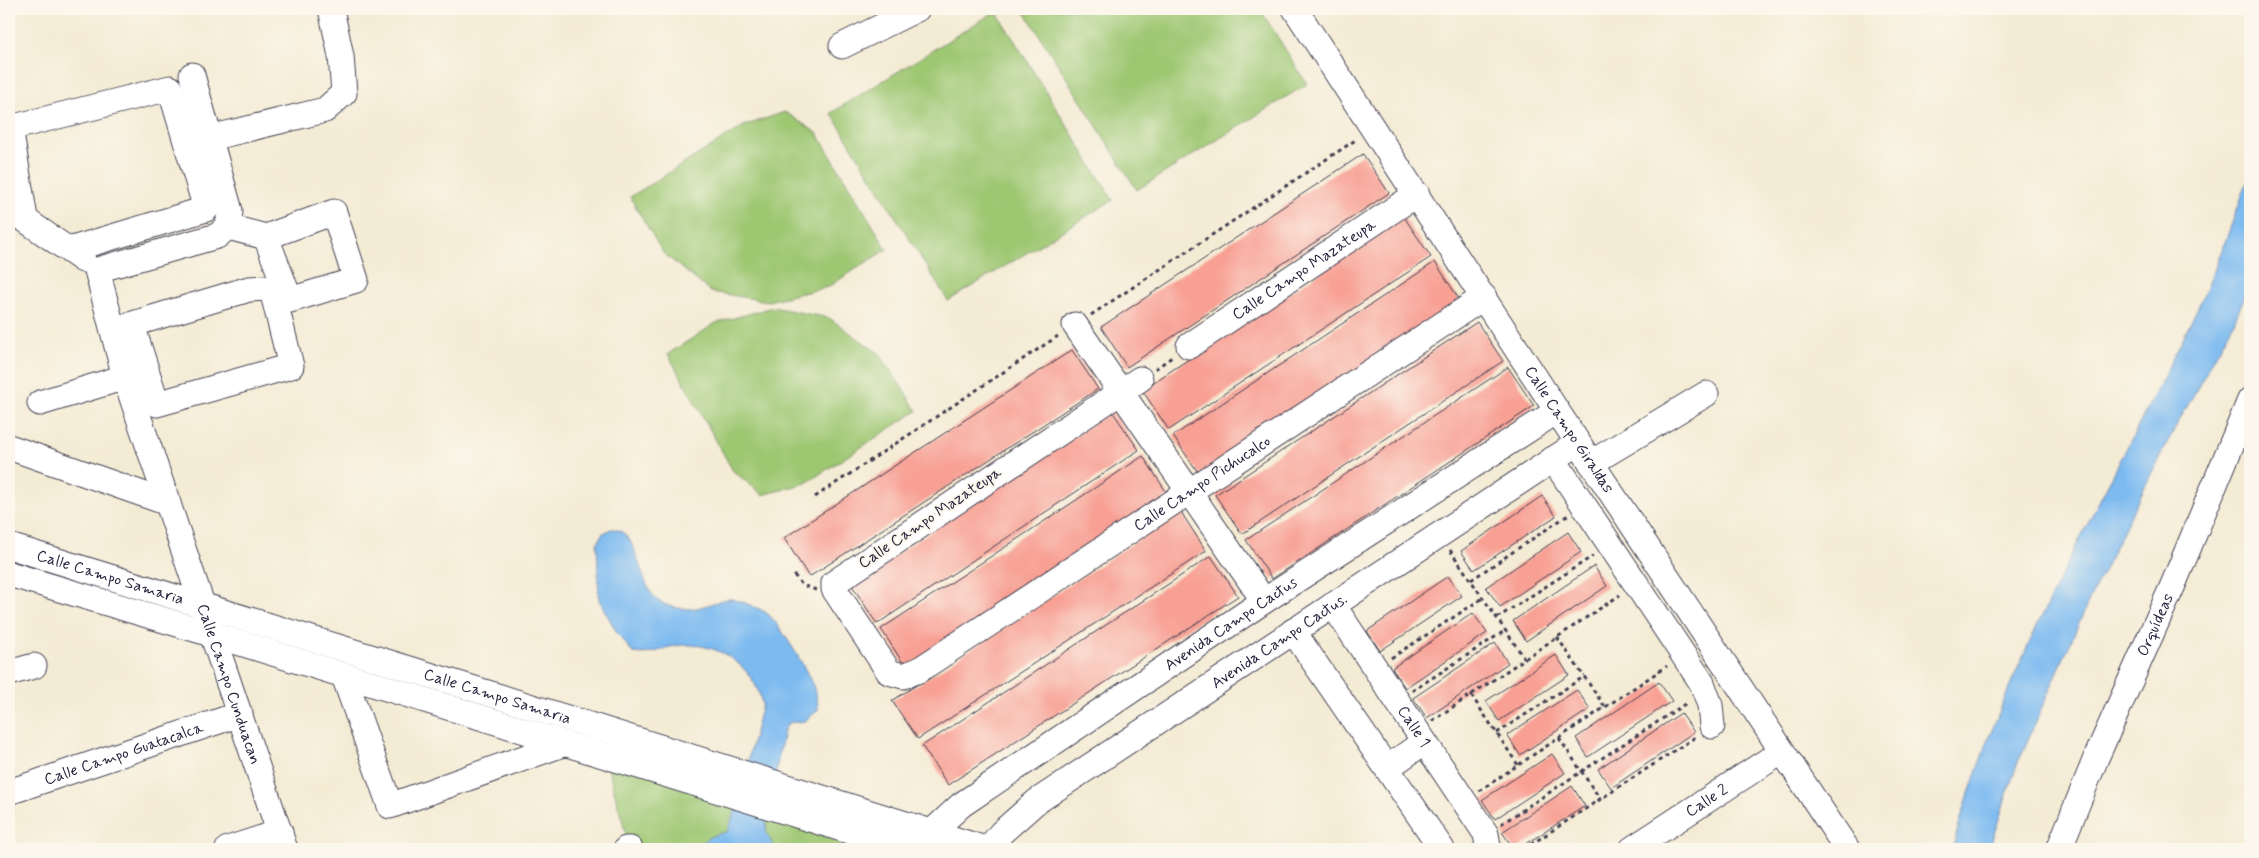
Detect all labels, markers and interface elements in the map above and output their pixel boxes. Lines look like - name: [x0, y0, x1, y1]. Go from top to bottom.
- street label: Calle Campo Mazateupa: [1228, 214, 1380, 325]
- street label: Calle Campo Giraldas: [1520, 362, 1619, 497]
- street label: Calle Campo Pichucalco: [1129, 430, 1274, 536]
- street label: Calle Campo Mazateupa: [854, 462, 1006, 574]
- street label: Calle Campo Samaria: [34, 545, 187, 610]
- street label: Avenida Campo Cactus: [1160, 572, 1301, 676]
- street label: Avenida Campo Cactus.: [1207, 588, 1351, 694]
- street label: Orquídeas: [2132, 590, 2178, 659]
- street label: Calle Campo Cunduacan: [192, 601, 266, 767]
- street label: Calle Campo Samaria: [421, 664, 574, 729]
- street label: Calle 1: [1393, 701, 1436, 751]
- street label: Calle Campo Guatacalca: [41, 717, 206, 790]
- street label: Calle 2: [1681, 779, 1732, 822]

